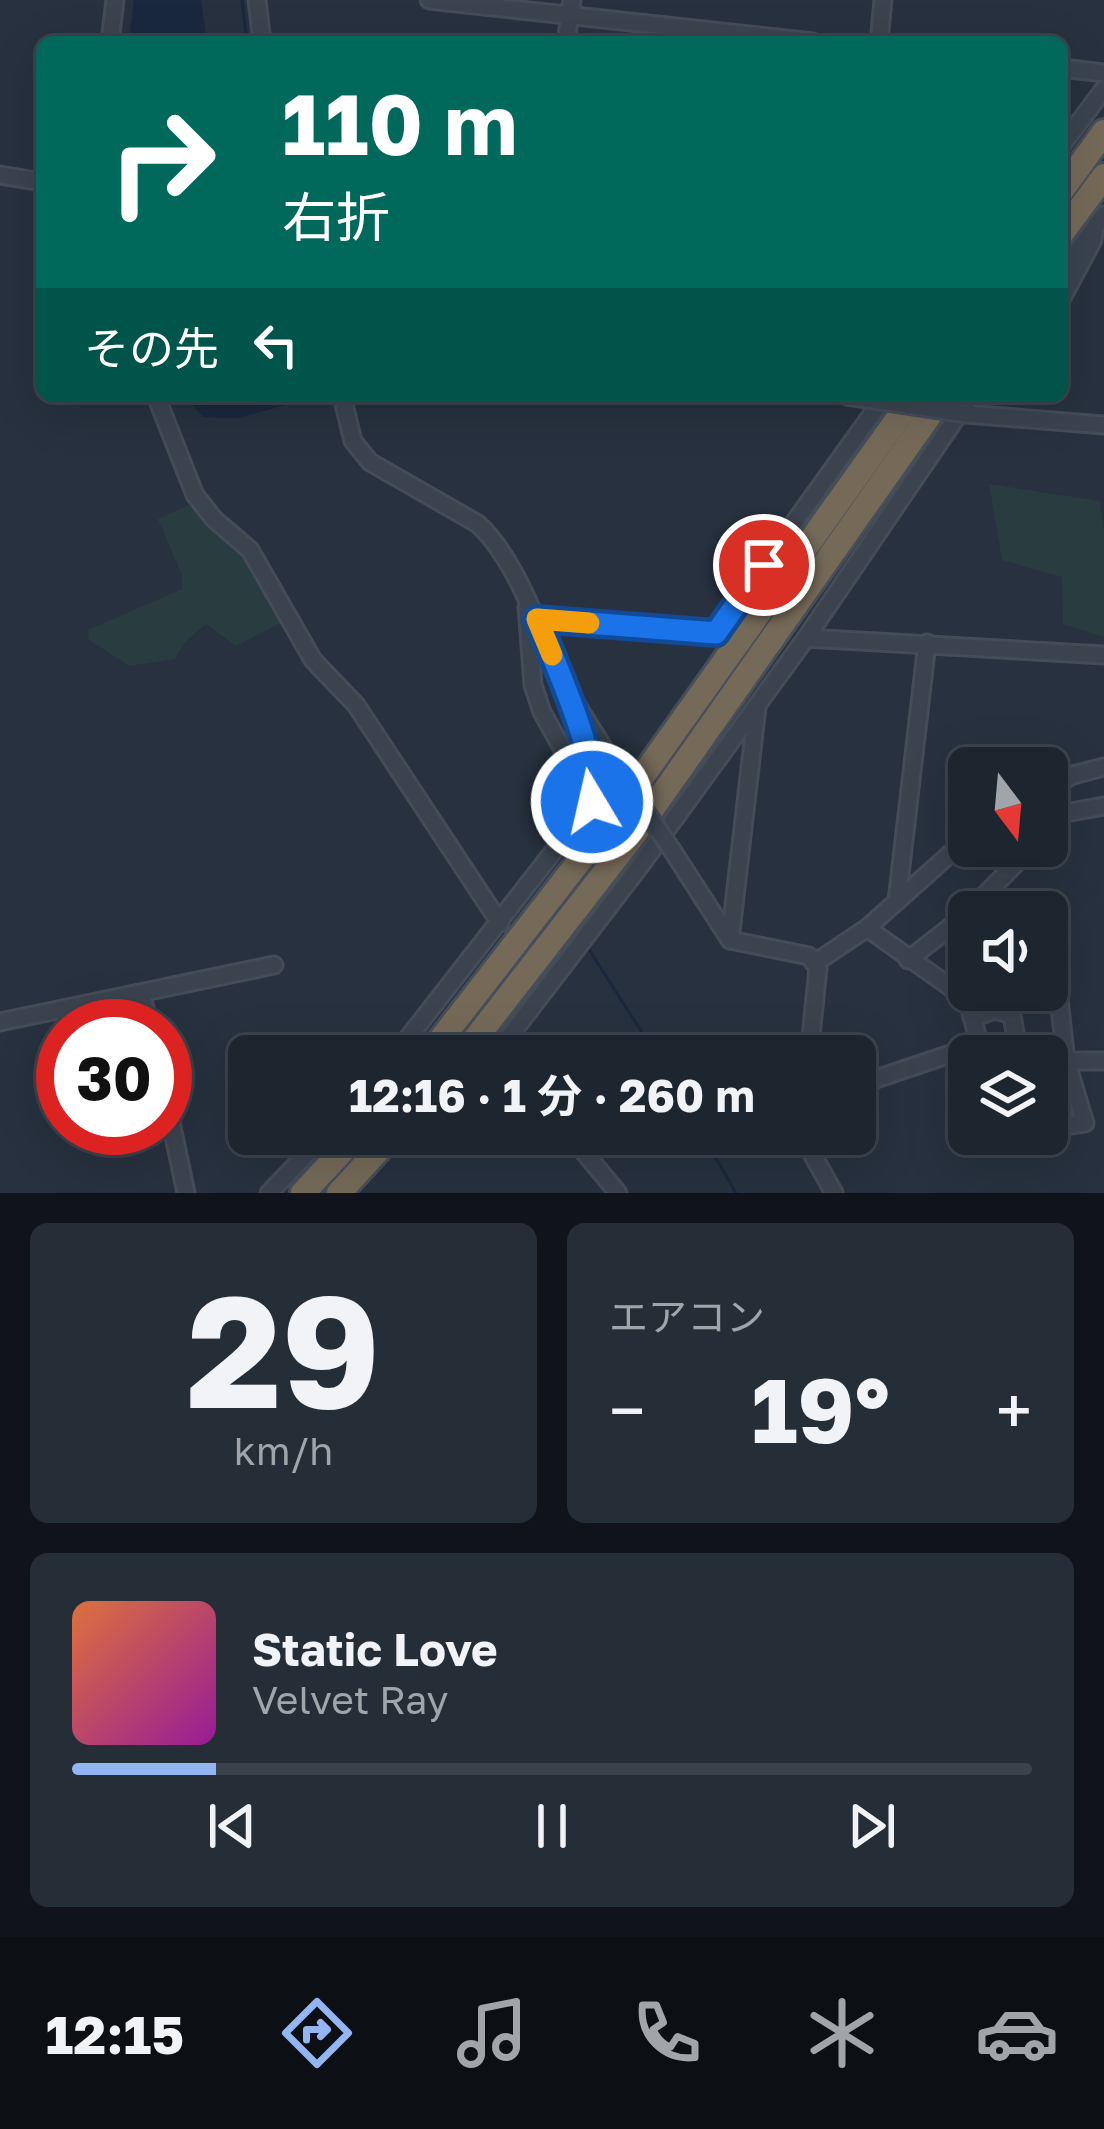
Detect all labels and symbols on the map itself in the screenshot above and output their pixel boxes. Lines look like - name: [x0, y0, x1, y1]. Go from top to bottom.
- pin: [713, 514, 815, 616]
- position arrow: [529, 739, 655, 865]
- north arrow: [948, 747, 1068, 867]
- speed limit sign: 30: [36, 999, 192, 1155]

